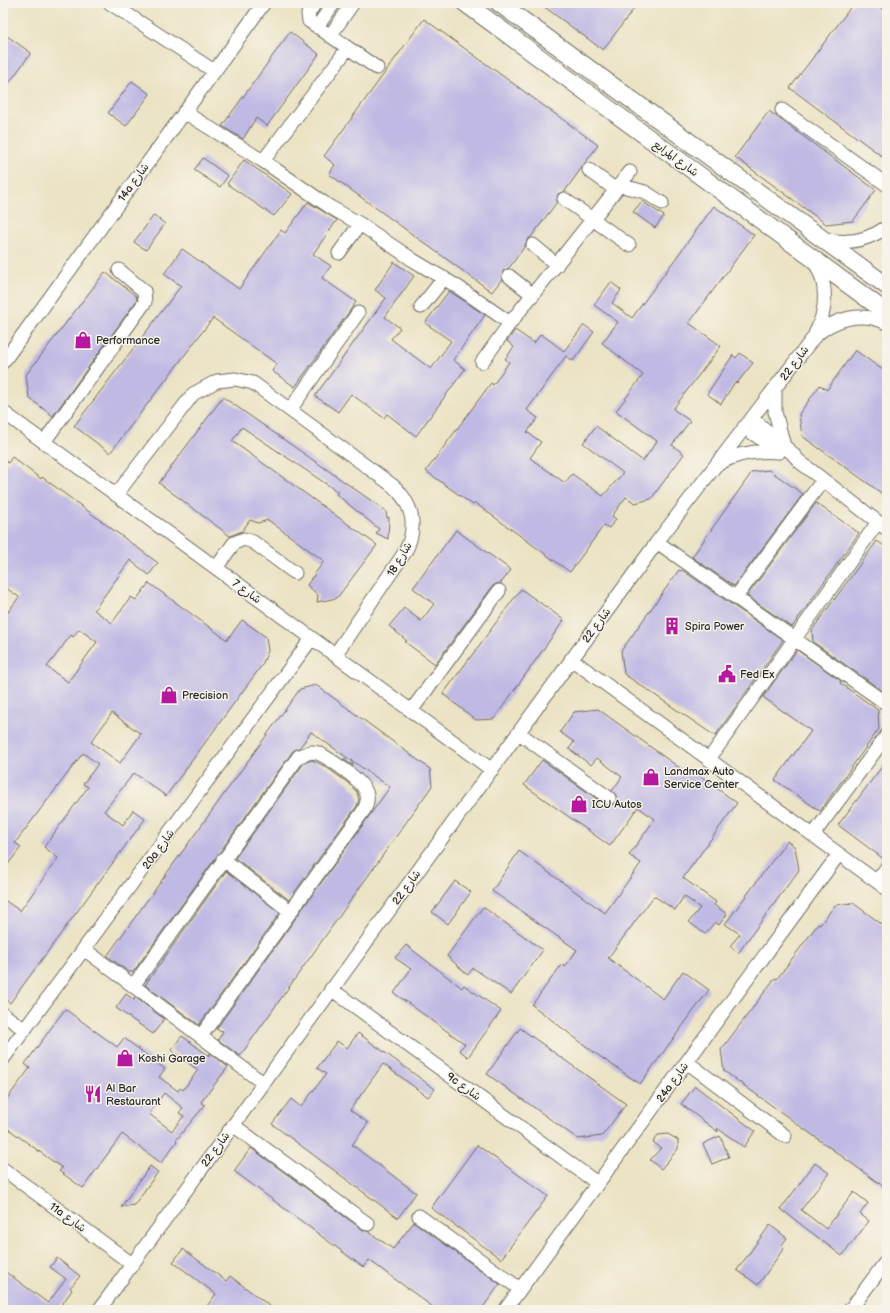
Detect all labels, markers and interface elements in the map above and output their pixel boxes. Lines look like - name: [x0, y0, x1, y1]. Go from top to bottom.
- street label: شارع المرابع: [649, 138, 701, 181]
- street label: 14a شارع: [115, 161, 153, 205]
- shop icon: Performance: [73, 330, 93, 350]
- place label: Performance: [96, 334, 161, 347]
- street label: شارع 22: [777, 344, 813, 384]
- street label: شارع 18: [384, 540, 416, 580]
- street label: شارع 7: [229, 577, 264, 608]
- street label: شارع 22: [579, 605, 615, 646]
- building icon: Spira Power: [662, 616, 682, 636]
- place label: Spira Power: [685, 620, 745, 633]
- public building icon: Fed Ex: [717, 664, 737, 684]
- place label: Fed Ex: [740, 668, 774, 681]
- shop icon: Precision: [159, 685, 179, 705]
- place label: Precision: [182, 689, 228, 702]
- place label: Landmax Auto Service Center: [664, 765, 739, 791]
- shop icon: Landmax Auto Service Center: [641, 767, 661, 787]
- shop icon: ICU Autos: [569, 794, 589, 814]
- place label: ICU Autos: [592, 798, 642, 811]
- street label: 20a شارع: [140, 827, 179, 873]
- street label: شارع 22: [389, 867, 425, 908]
- shop icon: Koshi Garage: [115, 1048, 135, 1068]
- place label: Koshi Garage: [138, 1052, 206, 1065]
- street label: 24a شارع: [654, 1060, 693, 1106]
- street label: 9c شارع: [443, 1070, 483, 1105]
- place label: Al Bar Restaurant: [106, 1082, 161, 1108]
- restaurant icon: Al Bar Restaurant: [83, 1084, 103, 1104]
- street label: شارع 22: [198, 1129, 234, 1170]
- street label: 11a شارع: [46, 1200, 88, 1236]

